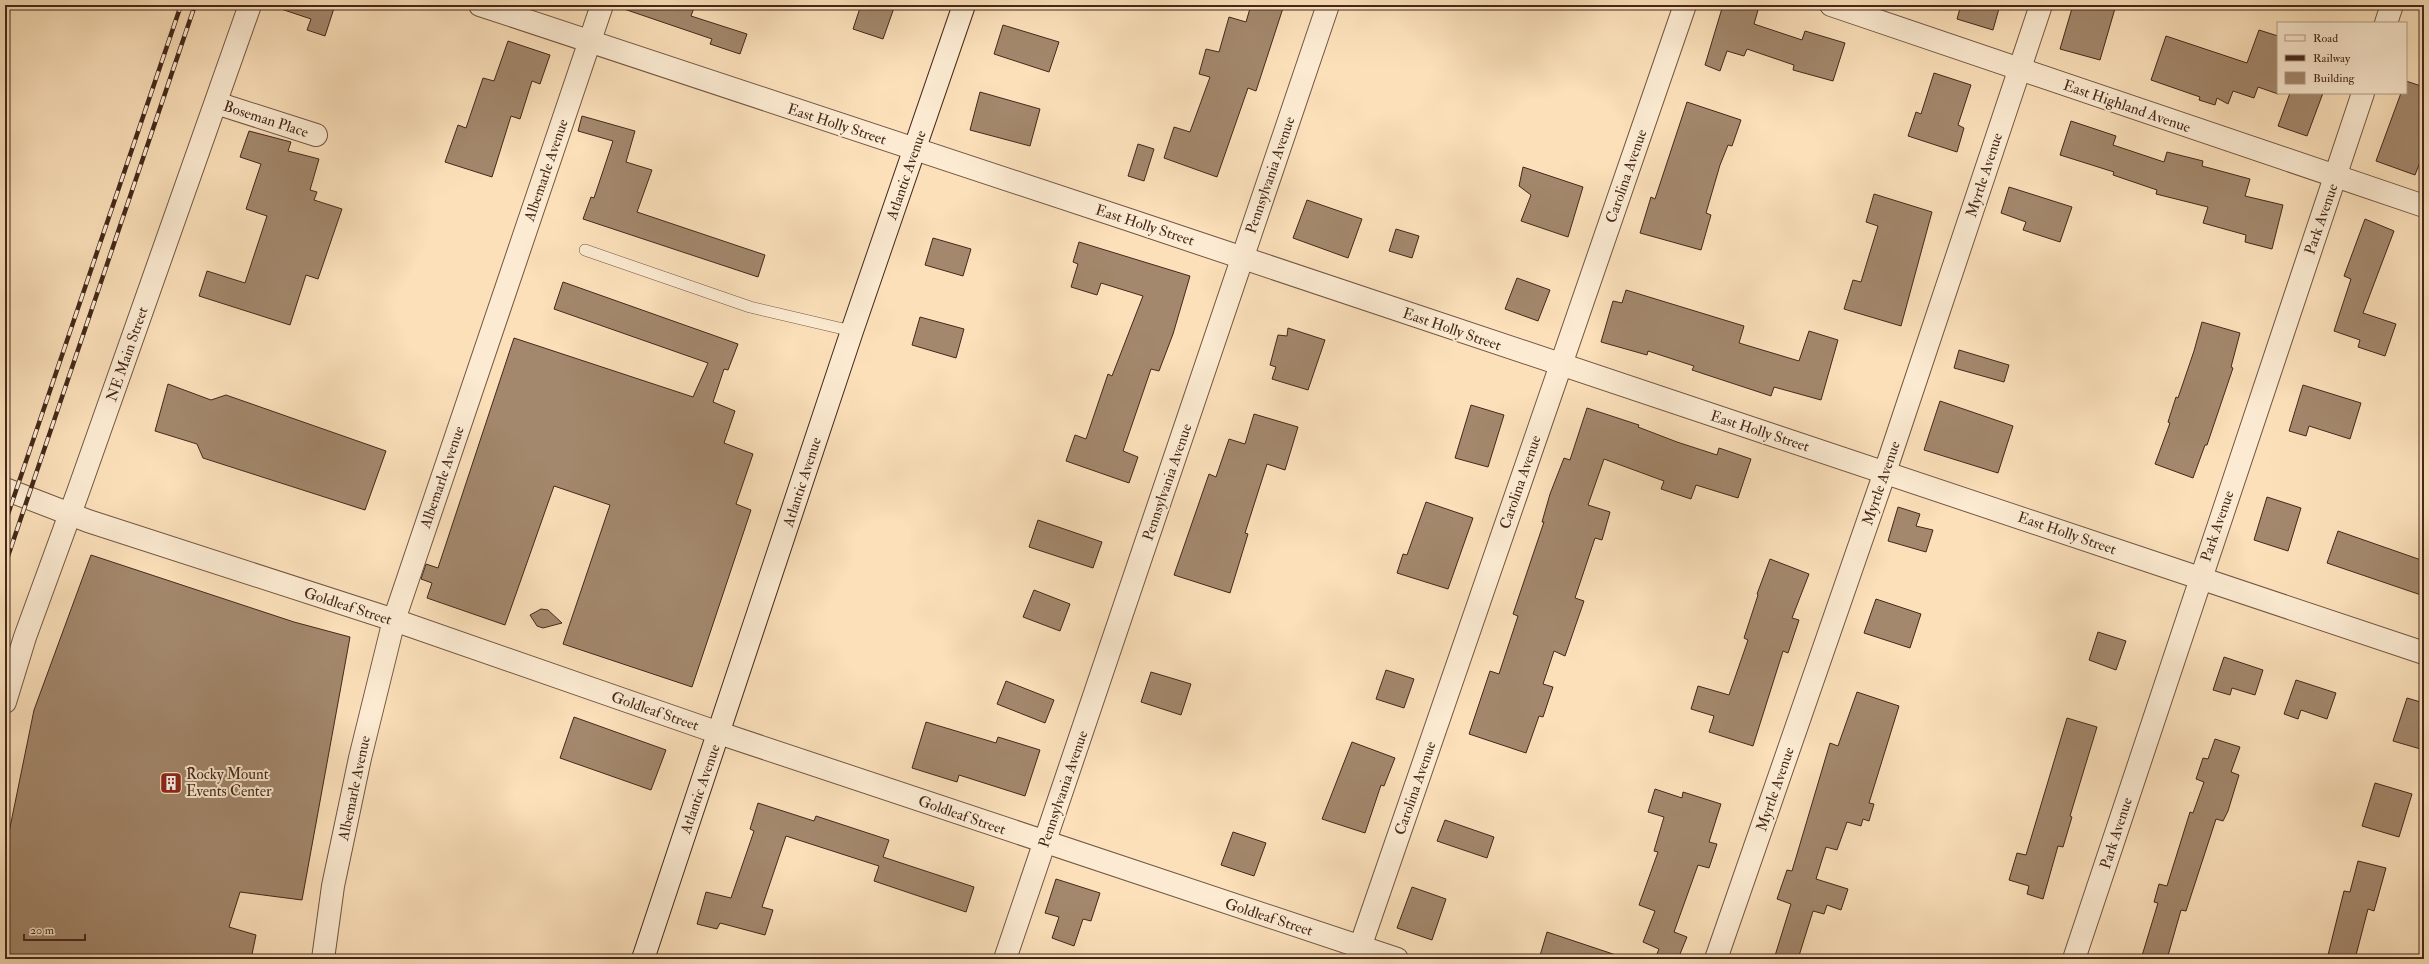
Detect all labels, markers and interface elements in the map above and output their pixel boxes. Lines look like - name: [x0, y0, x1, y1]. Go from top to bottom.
- legend: [2277, 22, 2407, 94]
- text: Road: [2313, 31, 2338, 46]
- text: Railway: [2313, 51, 2351, 66]
- text: Building: [2313, 71, 2356, 86]
- street label: East Highland Avenue: [2061, 76, 2193, 137]
- street label: Boseman Place: [221, 97, 311, 142]
- street label: East Holly Street: [785, 100, 889, 149]
- street label: Pennsylvania Avenue: [1242, 114, 1299, 236]
- street label: Albemarle Avenue: [520, 117, 573, 225]
- street label: Carolina Avenue: [1602, 127, 1651, 226]
- street label: Atlantic Avenue: [882, 128, 931, 223]
- street label: Myrtle Avenue: [1962, 130, 2007, 220]
- street label: Park Avenue: [2300, 181, 2342, 257]
- street label: East Holly Street: [1093, 201, 1197, 250]
- street label: NE Main Street: [102, 304, 153, 404]
- street label: East Holly Street: [1400, 304, 1504, 355]
- street label: East Holly Street: [1708, 407, 1812, 456]
- street label: Pennsylvania Avenue: [1139, 421, 1196, 543]
- street label: Albemarle Avenue: [416, 424, 469, 532]
- street label: Carolina Avenue: [1496, 433, 1545, 532]
- street label: Atlantic Avenue: [779, 435, 826, 530]
- street label: Myrtle Avenue: [1858, 439, 1905, 528]
- street label: Park Avenue: [2196, 488, 2238, 564]
- street label: East Holly Street: [2015, 508, 2119, 559]
- street label: Goldleaf Street: [301, 583, 394, 630]
- street label: Goldleaf Street: [609, 688, 701, 735]
- street label: Pennsylvania Avenue: [1035, 728, 1092, 850]
- street label: Albemarle Avenue: [334, 734, 375, 843]
- street label: Carolina Avenue: [1391, 739, 1440, 838]
- street label: Atlantic Avenue: [676, 742, 725, 837]
- street label: Myrtle Avenue: [1752, 745, 1799, 834]
- place label: Rocky Mount Events Center: [186, 765, 272, 801]
- building icon: Rocky Mount Events Center: [158, 770, 184, 796]
- street label: Goldleaf Street: [916, 792, 1008, 839]
- street label: Park Avenue: [2096, 795, 2137, 871]
- street label: Goldleaf Street: [1222, 894, 1315, 941]
- scale bar: [24, 916, 85, 942]
- text: 20 m: [30, 923, 55, 938]

